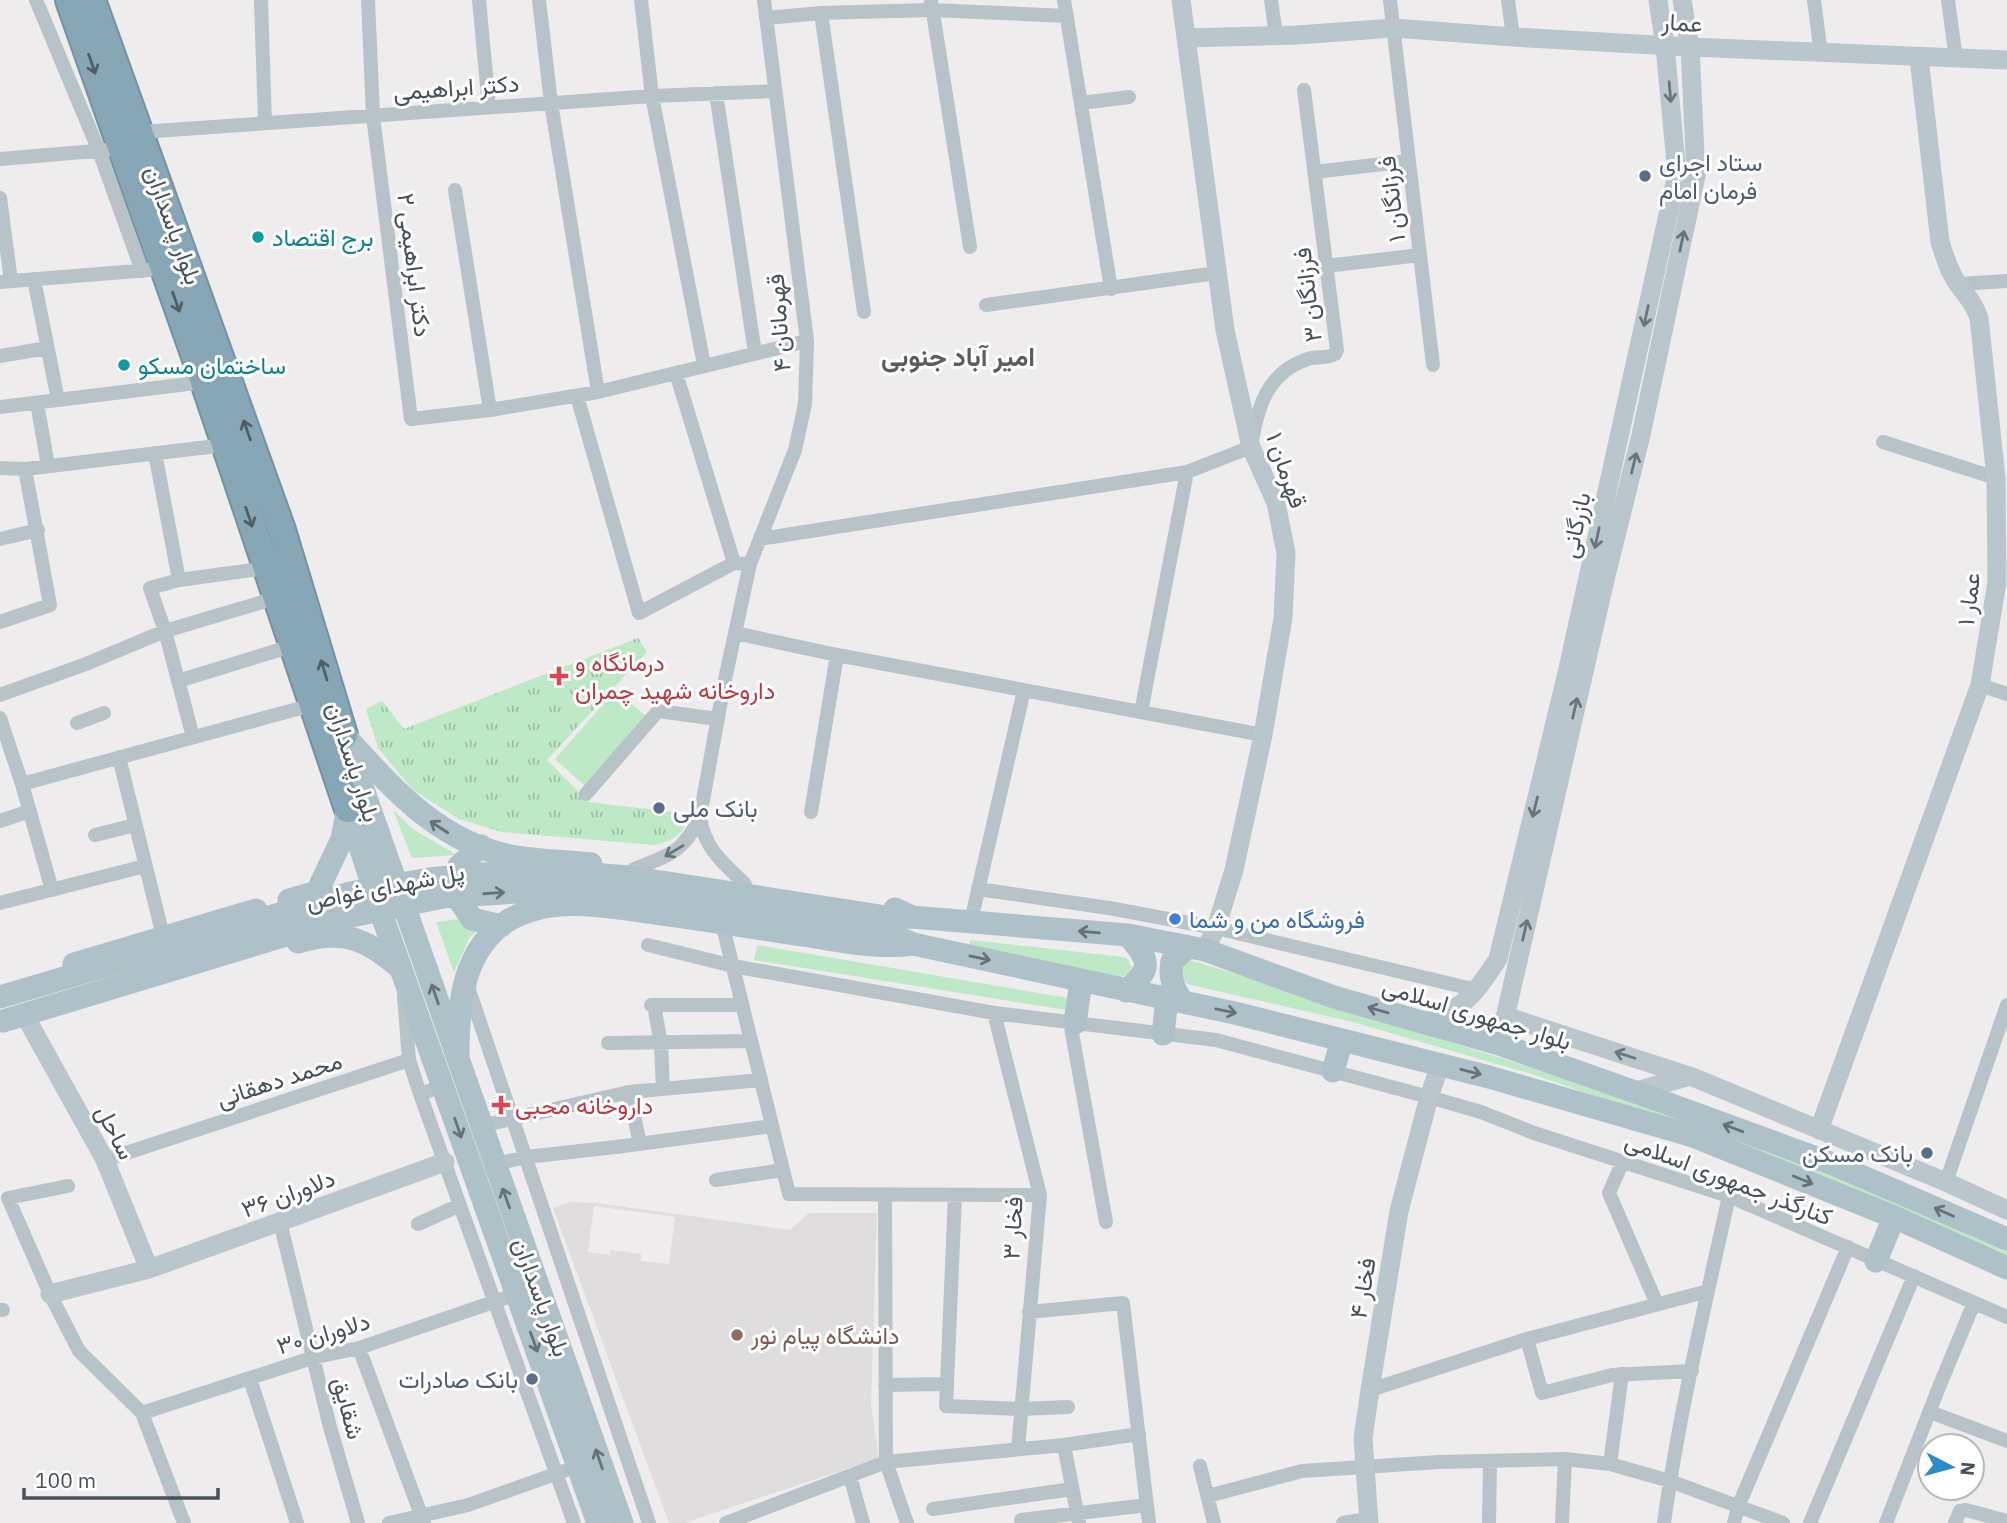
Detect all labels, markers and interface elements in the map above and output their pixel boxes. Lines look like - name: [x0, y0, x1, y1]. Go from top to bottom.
- street label: عمار: [1660, 5, 1703, 39]
- one-way arrow: [87, 53, 99, 75]
- street label: دکتر ابراهیمی: [392, 67, 520, 107]
- one-way arrow: [1663, 80, 1676, 103]
- place label: ستاد اجرای فرمان امام: [1659, 146, 1762, 207]
- street label: فرزانگان ۱: [1370, 154, 1412, 244]
- street label: بلوار پاسداران: [137, 161, 210, 289]
- marker: ستاد اجرای فرمان امام: [1637, 168, 1653, 184]
- street label: دکتر ابراهیمی ۲: [390, 191, 440, 339]
- place label: برج اقتصاد: [272, 221, 374, 254]
- marker: برج اقتصاد: [250, 229, 266, 245]
- one-way arrow: [1676, 230, 1690, 253]
- street label: فرزانگان ۳: [1285, 246, 1329, 344]
- street label: قهرمانان ۴: [759, 273, 797, 373]
- one-way arrow: [170, 291, 183, 313]
- one-way arrow: [1638, 304, 1652, 327]
- district label: امير آباد جنوبی: [881, 339, 1035, 373]
- place label: ساختمان مسکو: [138, 349, 286, 381]
- marker: ساختمان مسکو: [116, 357, 132, 373]
- one-way arrow: [240, 420, 252, 442]
- street label: قهرمان ۱: [1259, 428, 1315, 512]
- one-way arrow: [1628, 452, 1641, 475]
- street label: بازرگانی: [1552, 489, 1598, 561]
- one-way arrow: [244, 506, 256, 528]
- one-way arrow: [1590, 526, 1603, 549]
- street label: عمار ۱: [1949, 571, 1987, 627]
- place label: درمانگاه و داروخانه شهید چمران: [575, 646, 775, 707]
- one-way arrow: [317, 659, 330, 681]
- marker: درمانگاه و داروخانه شهید چمران: [549, 666, 569, 686]
- one-way arrow: [1569, 697, 1582, 720]
- street label: بلوار پاسداران: [319, 698, 388, 826]
- place label: بانک ملی: [673, 792, 757, 824]
- one-way arrow: [1527, 795, 1541, 818]
- marker: بانک ملی: [651, 800, 667, 816]
- one-way arrow: [430, 819, 449, 834]
- one-way arrow: [664, 844, 684, 858]
- street label: پل شهدای غواص: [303, 855, 467, 918]
- one-way arrow: [483, 886, 505, 899]
- place label: فروشگاه من و شما: [1189, 903, 1365, 935]
- marker: فروشگاه من و شما: [1167, 911, 1183, 927]
- one-way arrow: [1519, 919, 1532, 942]
- one-way arrow: [1078, 925, 1101, 938]
- one-way arrow: [968, 951, 991, 965]
- street label: بلوار جمهوری اسلامی: [1379, 969, 1575, 1057]
- one-way arrow: [428, 983, 441, 1005]
- one-way arrow: [1367, 1002, 1389, 1015]
- one-way arrow: [1214, 1005, 1237, 1019]
- street label: محمد دهقانی: [212, 1044, 346, 1114]
- one-way arrow: [1614, 1048, 1636, 1061]
- one-way arrow: [1459, 1066, 1482, 1080]
- place label: داروخانه محبی: [515, 1089, 653, 1121]
- marker: داروخانه محبی: [493, 1097, 509, 1113]
- street label: ساحل: [89, 1099, 143, 1165]
- one-way arrow: [452, 1117, 465, 1139]
- one-way arrow: [1723, 1120, 1745, 1133]
- street label: کنارگذر جمهوری اسلامی: [1621, 1124, 1837, 1232]
- place label: بانک مسکن: [1802, 1137, 1913, 1169]
- marker: بانک مسکن: [1919, 1145, 1935, 1161]
- street label: دلاوران ۳۶: [237, 1161, 339, 1225]
- one-way arrow: [1792, 1175, 1814, 1188]
- one-way arrow: [499, 1188, 512, 1210]
- street label: فخار ۳: [994, 1196, 1030, 1260]
- one-way arrow: [1934, 1205, 1956, 1218]
- street label: بلوار پاسداران: [505, 1233, 578, 1361]
- street label: فخار ۴: [1341, 1255, 1383, 1321]
- street label: دلاوران ۳۰: [273, 1304, 373, 1362]
- place label: دانشگاه پیام نور: [750, 1319, 900, 1352]
- marker: دانشگاه پیام نور: [729, 1327, 745, 1343]
- one-way arrow: [529, 1331, 541, 1353]
- place label: بانک صادرات: [399, 1363, 518, 1395]
- marker: بانک صادرات: [524, 1371, 540, 1387]
- street label: شقایق: [325, 1373, 373, 1443]
- north arrow: [1916, 1432, 1986, 1502]
- one-way arrow: [592, 1448, 604, 1470]
- scale bar: [24, 1456, 219, 1500]
- text: N: [1955, 1461, 1981, 1477]
- text: 100 m: [35, 1466, 96, 1494]

